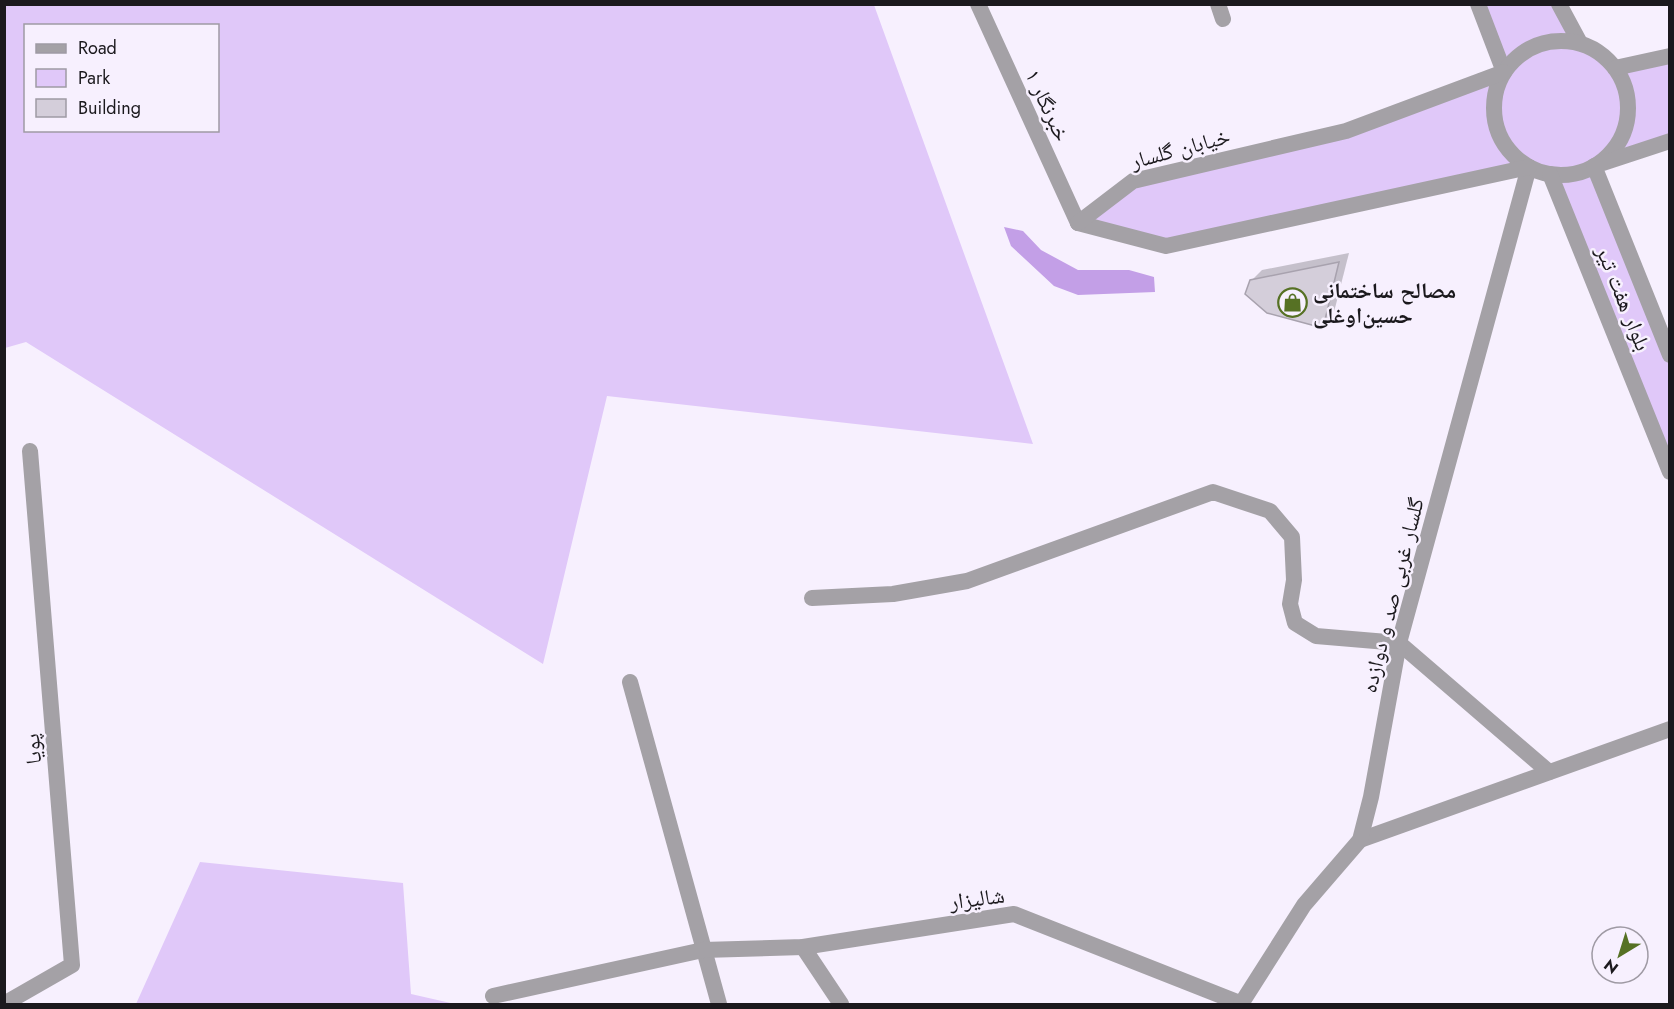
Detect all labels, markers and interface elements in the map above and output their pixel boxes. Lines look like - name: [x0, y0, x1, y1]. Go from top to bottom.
- legend: [24, 24, 219, 132]
- text: Road: [78, 35, 117, 61]
- street label: خبرنگار ۱: [1017, 64, 1079, 146]
- text: Park: [78, 65, 110, 91]
- text: Building: [78, 95, 141, 121]
- street label: خیابان گلسار: [1126, 119, 1233, 177]
- street label: بلوار هفت تیر: [1588, 240, 1660, 355]
- place label: مصالح ساختمانی حسین‌اوغلی: [1313, 274, 1456, 331]
- shop icon: مصالح ساختمانی حسین‌اوغلی: [1276, 287, 1308, 319]
- street label: گلسار غربی صد و دوازده: [1352, 494, 1432, 696]
- street label: پویا: [15, 732, 49, 766]
- street label: شالیزار: [947, 879, 1006, 917]
- north arrow: [1590, 925, 1650, 985]
- text: N: [1599, 953, 1623, 979]

